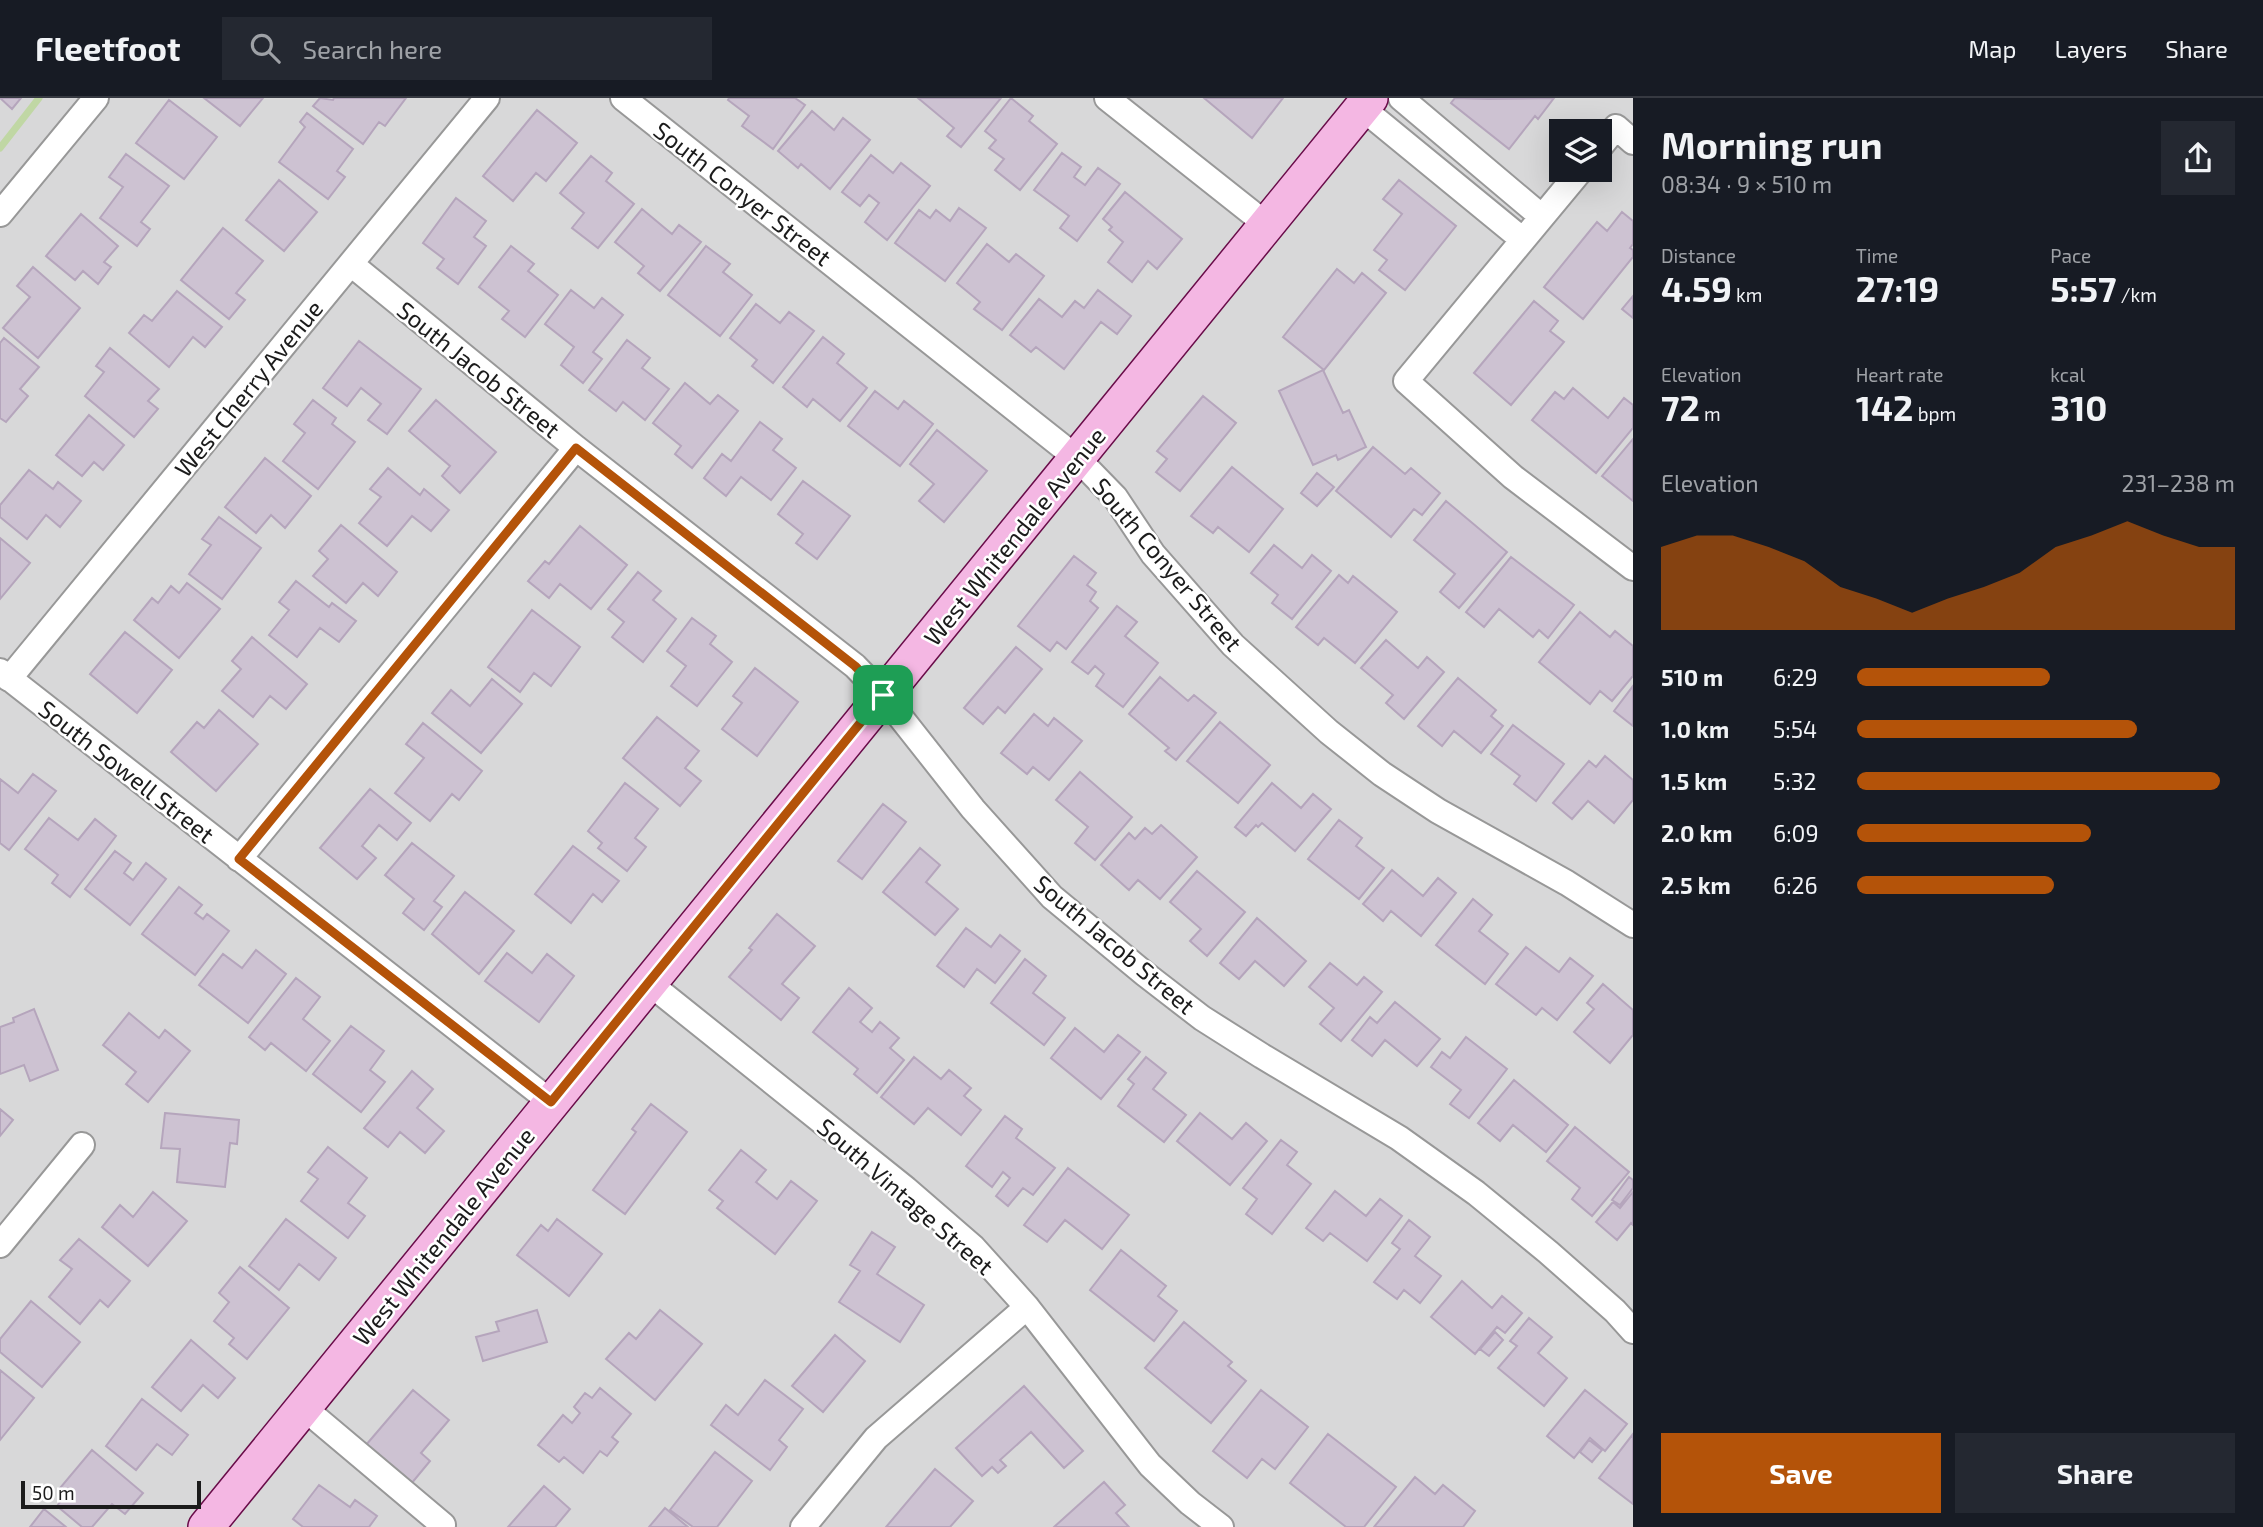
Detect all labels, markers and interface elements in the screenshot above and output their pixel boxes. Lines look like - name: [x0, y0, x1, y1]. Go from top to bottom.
- search box: [222, 17, 712, 80]
- text: Fleetfoot: [35, 28, 180, 68]
- icon: search: [246, 29, 284, 67]
- text: Search here: [302, 33, 442, 64]
- text: Map: [1968, 34, 2016, 63]
- text: Layers: [2054, 34, 2127, 63]
- text: Share: [2165, 34, 2228, 63]
- street label: South Conyer Street: [649, 115, 837, 271]
- map controls: [1549, 119, 1612, 182]
- button: layers: [1549, 119, 1612, 182]
- text: Morning run: [1661, 121, 1882, 167]
- button: share: [2161, 121, 2235, 195]
- text: 08:34 · 9 × 510 m: [1661, 170, 1832, 198]
- text: Distance: [1661, 244, 1736, 267]
- text: Time: [1856, 244, 1898, 267]
- text: Pace: [2050, 244, 2091, 267]
- text: 4.59: [1661, 267, 1732, 309]
- text: 27:19: [1856, 267, 1939, 309]
- text: 5:57: [2050, 267, 2116, 309]
- text: km: [1732, 283, 1762, 306]
- text: /km: [2116, 283, 2157, 306]
- street label: West Cherry Avenue: [168, 294, 328, 482]
- street label: South Jacob Street: [392, 294, 566, 444]
- text: Elevation: [1661, 363, 1742, 386]
- text: Heart rate: [1856, 363, 1944, 386]
- text: kcal: [2050, 363, 2085, 386]
- text: 72: [1661, 386, 1700, 428]
- text: 142: [1856, 386, 1913, 428]
- text: 310: [2050, 386, 2107, 428]
- text: m: [1700, 402, 1721, 425]
- text: bpm: [1913, 402, 1956, 425]
- street label: West Whitendale Avenue: [917, 421, 1111, 651]
- text: Elevation: [1661, 469, 1759, 497]
- text: 231–238 m: [2122, 469, 2235, 497]
- street label: South Conyer Street: [1087, 472, 1249, 656]
- text: 510 m: [1661, 663, 1723, 691]
- text: 6:29: [1773, 663, 1818, 691]
- pin: [853, 665, 913, 725]
- icon: arrive: [864, 676, 902, 714]
- street label: South Sowell Street: [34, 694, 220, 848]
- text: 1.0 km: [1661, 715, 1729, 743]
- text: 5:54: [1773, 715, 1817, 743]
- text: 1.5 km: [1661, 767, 1727, 795]
- text: 5:32: [1773, 767, 1816, 795]
- text: 2.0 km: [1661, 819, 1733, 847]
- text: 6:09: [1773, 819, 1819, 847]
- street label: South Jacob Street: [1029, 868, 1201, 1020]
- text: 2.5 km: [1661, 871, 1731, 899]
- text: 6:26: [1773, 871, 1818, 899]
- street label: South Vintage Street: [812, 1112, 1000, 1280]
- street label: West Whitendale Avenue: [346, 1121, 540, 1351]
- button: Save: [1661, 1433, 1941, 1513]
- button: Share: [1955, 1433, 2235, 1513]
- scale bar: [21, 1478, 201, 1510]
- text: 50 m: [32, 1481, 75, 1504]

